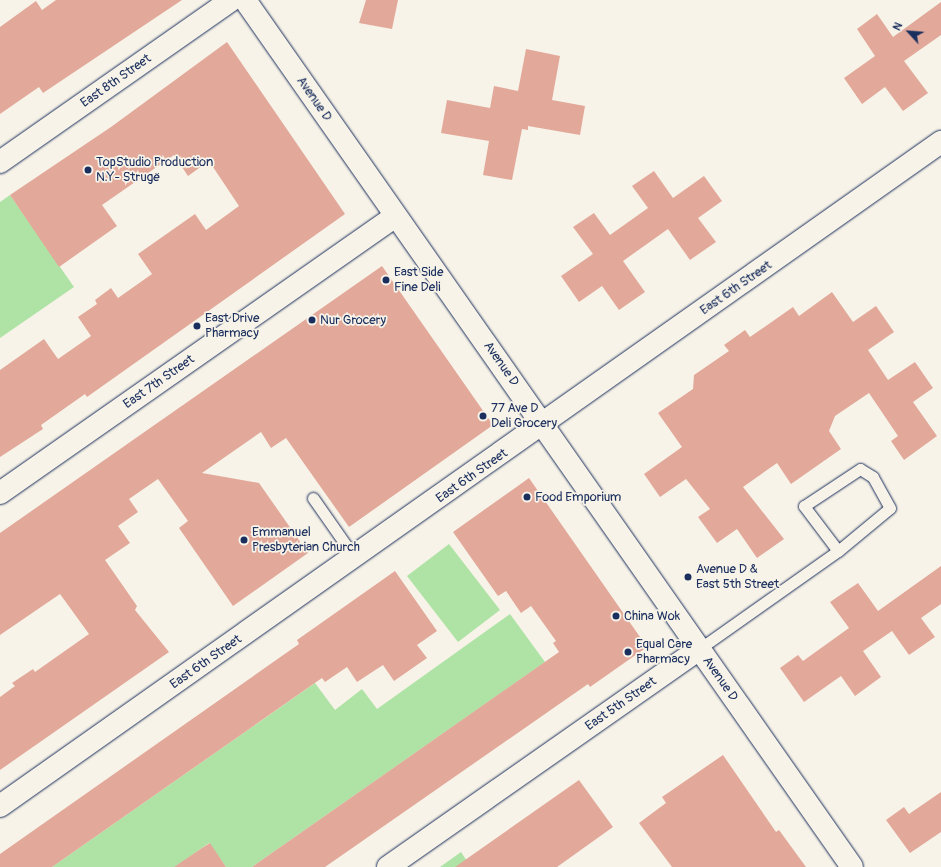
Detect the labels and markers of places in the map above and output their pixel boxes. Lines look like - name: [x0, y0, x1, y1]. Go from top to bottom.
- place label: TopStudio Production N.Y- Strugë: [96, 155, 213, 186]
- marker: TopStudio Production N.Y- Strugë: [83, 165, 93, 175]
- place label: East Side Fine Deli: [394, 265, 443, 296]
- marker: East Side Fine Deli: [381, 275, 391, 285]
- place label: East Drive Pharmacy: [205, 311, 259, 342]
- place label: Nur Grocery: [320, 312, 386, 328]
- marker: Nur Grocery: [307, 315, 317, 325]
- marker: East Drive Pharmacy: [192, 321, 202, 331]
- place label: 77 Ave D Deli Grocery: [491, 401, 557, 432]
- marker: 77 Ave D Deli Grocery: [478, 411, 488, 421]
- place label: Food Emporium: [535, 489, 621, 505]
- marker: Food Emporium: [522, 492, 532, 502]
- place label: Emmanuel Presbyterian Church: [252, 525, 360, 556]
- marker: Emmanuel Presbyterian Church: [239, 535, 249, 545]
- place label: Avenue D & East 5th Street: [696, 562, 779, 593]
- marker: Avenue D & East 5th Street: [683, 572, 693, 582]
- place label: China Wok: [624, 608, 680, 624]
- marker: China Wok: [611, 611, 621, 621]
- place label: Equal Care Pharmacy: [636, 637, 692, 668]
- marker: Equal Care Pharmacy: [623, 647, 633, 657]

